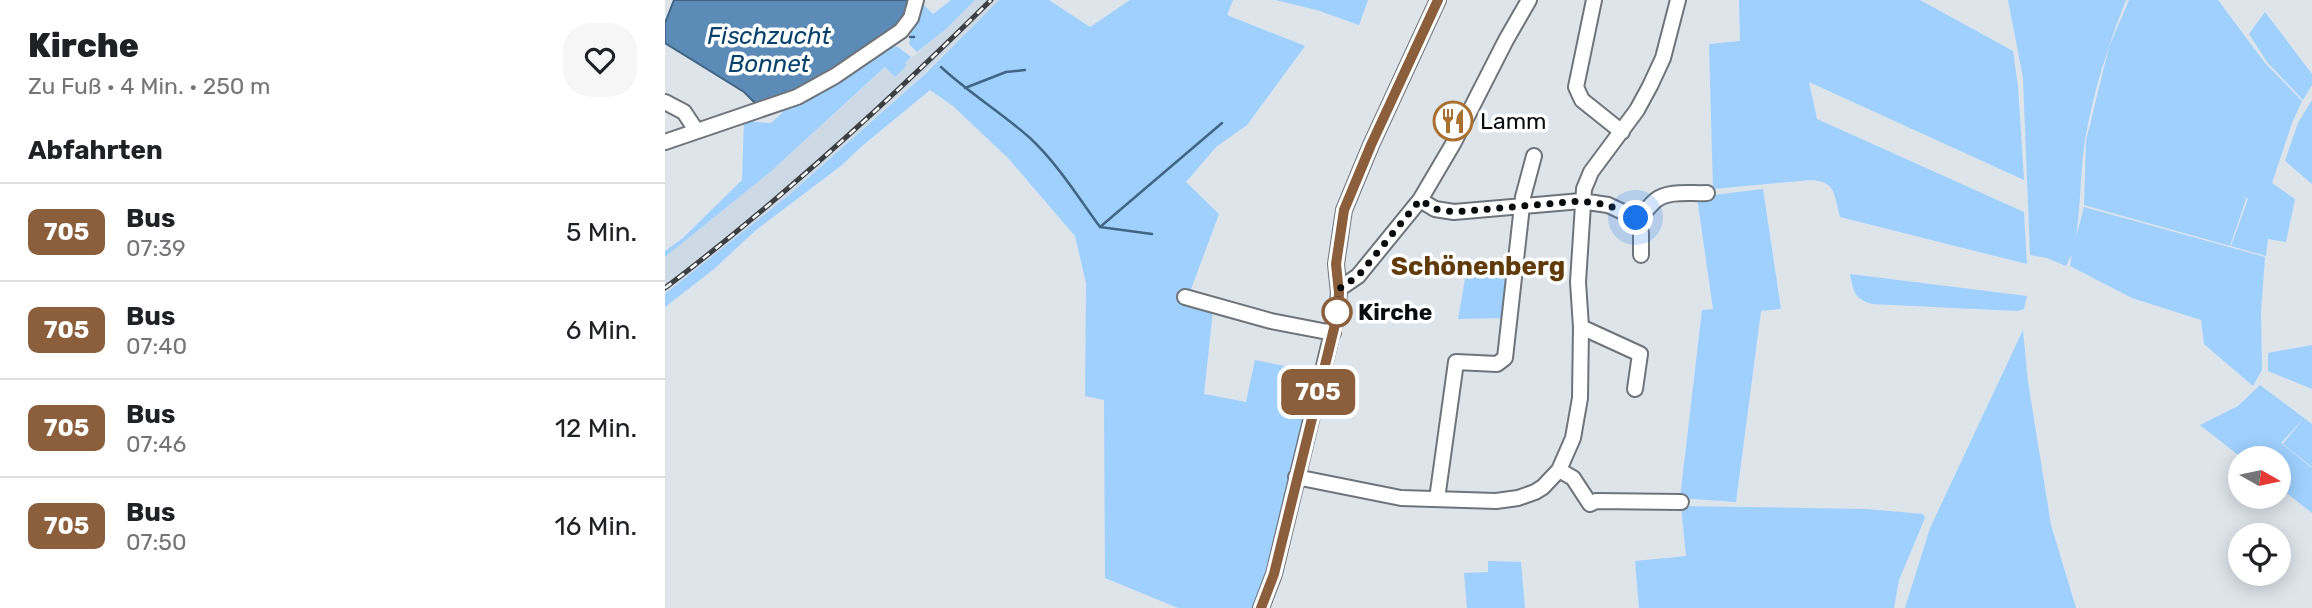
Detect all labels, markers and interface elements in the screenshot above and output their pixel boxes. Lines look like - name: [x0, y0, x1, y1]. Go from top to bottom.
- water label: Fischzucht Bonnet: [707, 22, 831, 78]
- button: heart: [563, 23, 637, 97]
- text: Kirche: [28, 26, 139, 65]
- text: Zu Fuß · 4 Min. · 250 m: [28, 72, 271, 100]
- restaurant icon: Lamm: [1432, 100, 1474, 142]
- place label: Lamm: [1480, 107, 1547, 135]
- text: Abfahrten: [28, 135, 163, 166]
- your location: [1618, 200, 1653, 235]
- text: Bus: [126, 203, 175, 234]
- text: 5 Min.: [566, 217, 637, 248]
- text: 705: [44, 218, 89, 246]
- text: 07:39: [126, 234, 186, 262]
- district label: Schönenberg: [1391, 251, 1565, 282]
- marker: Kirche: [1322, 297, 1352, 327]
- place label: Kirche: [1358, 298, 1432, 326]
- text: Bus: [126, 301, 175, 332]
- text: 6 Min.: [566, 315, 637, 346]
- text: 705: [44, 316, 89, 344]
- text: 07:40: [126, 332, 187, 360]
- line badge: 705: [1278, 369, 1358, 415]
- text: 705: [1295, 378, 1341, 406]
- text: Bus: [126, 399, 175, 430]
- text: 12 Min.: [555, 413, 637, 444]
- text: 705: [44, 414, 89, 442]
- text: 07:46: [126, 430, 186, 458]
- north arrow: [2228, 446, 2291, 509]
- map controls: [2228, 446, 2291, 586]
- text: Bus: [126, 497, 175, 528]
- text: 16 Min.: [555, 511, 637, 542]
- text: 705: [44, 512, 89, 540]
- button: locate: [2228, 523, 2291, 586]
- text: 07:50: [126, 528, 187, 556]

